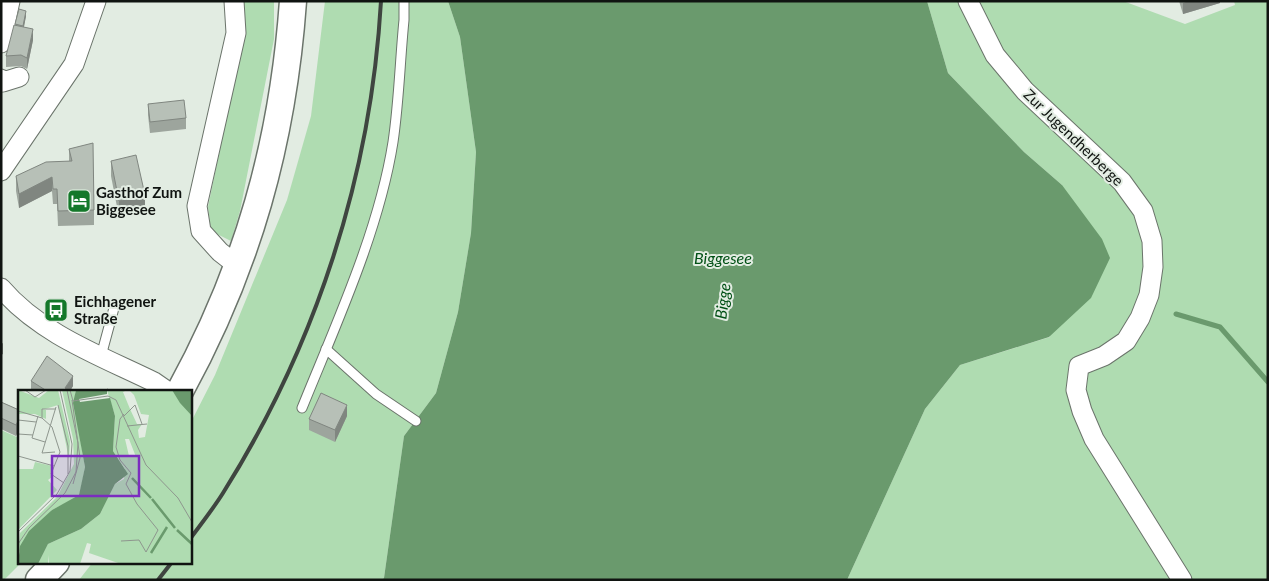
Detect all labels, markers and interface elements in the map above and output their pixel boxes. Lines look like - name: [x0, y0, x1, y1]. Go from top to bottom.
- street label: Zur Jugendherberge: [1020, 85, 1128, 189]
- place label: Gasthof Zum Biggesee: [96, 183, 182, 218]
- hotel icon: Gasthof Zum Biggesee: [66, 188, 92, 214]
- water label: Biggesee: [694, 248, 752, 267]
- water label: Bigge: [710, 282, 734, 320]
- place label: Eichhagener Straße: [74, 292, 156, 327]
- bus stop icon: Eichhagener Straße: [43, 297, 69, 323]
- inset map: [18, 390, 191, 564]

